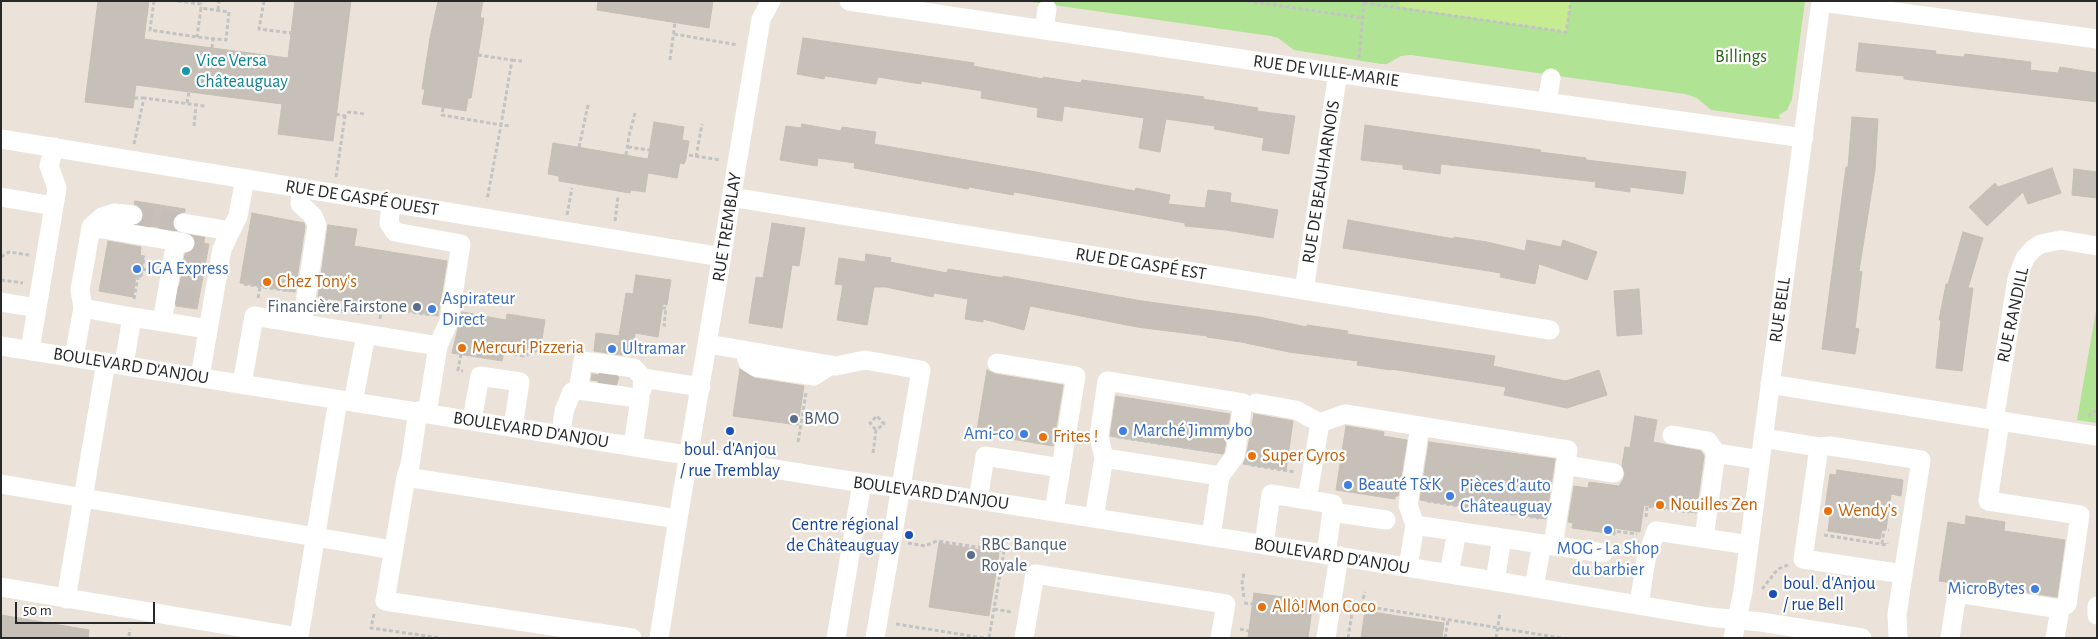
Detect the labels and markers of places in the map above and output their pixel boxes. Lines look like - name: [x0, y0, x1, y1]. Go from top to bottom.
- place label: Vice Versa Châteauguay: [196, 50, 288, 92]
- marker: Vice Versa Châteauguay: [180, 65, 192, 77]
- place label: IGA Express: [147, 258, 229, 280]
- marker: IGA Express: [131, 263, 143, 275]
- place label: Chez Tony's: [277, 271, 357, 293]
- marker: Chez Tony's: [261, 276, 273, 288]
- place label: Aspirateur Direct: [442, 288, 515, 330]
- place label: Financière Fairstone: [267, 296, 407, 318]
- marker: Financière Fairstone: [411, 301, 423, 313]
- marker: Aspirateur Direct: [426, 303, 438, 315]
- place label: Mercuri Pizzeria: [472, 337, 584, 359]
- place label: Ultramar: [622, 338, 686, 360]
- marker: Mercuri Pizzeria: [456, 342, 468, 354]
- marker: Ultramar: [606, 343, 618, 355]
- place label: BMO: [804, 408, 839, 430]
- marker: BMO: [788, 413, 800, 425]
- place label: Marché Jimmybo: [1133, 420, 1253, 442]
- place label: Ami-co: [964, 423, 1014, 445]
- marker: boul. d'Anjou / rue Tremblay: [724, 425, 736, 437]
- marker: Marché Jimmybo: [1117, 425, 1129, 437]
- place label: Frites !: [1053, 426, 1098, 448]
- marker: Ami-co: [1018, 428, 1030, 440]
- marker: Frites !: [1037, 431, 1049, 443]
- place label: boul. d'Anjou / rue Tremblay: [680, 439, 780, 482]
- place label: Super Gyros: [1262, 445, 1345, 467]
- marker: Super Gyros: [1246, 450, 1258, 462]
- place label: Beauté T&K: [1358, 474, 1441, 496]
- place label: Pièces d'auto Châteauguay: [1460, 475, 1552, 518]
- marker: Beauté T&K: [1342, 479, 1354, 491]
- marker: Pièces d'auto Châteauguay: [1444, 490, 1456, 502]
- place label: Nouilles Zen: [1670, 494, 1758, 516]
- marker: Nouilles Zen: [1654, 499, 1666, 511]
- place label: Wendy's: [1838, 500, 1898, 522]
- marker: Wendy's: [1822, 505, 1834, 517]
- place label: Centre régional de Châteauguay: [786, 514, 899, 556]
- marker: MOG - La Shop du barbier: [1602, 524, 1614, 536]
- marker: Centre régional de Châteauguay: [903, 529, 915, 541]
- place label: RBC Banque Royale: [981, 534, 1067, 576]
- place label: MOG - La Shop du barbier: [1557, 538, 1659, 580]
- marker: RBC Banque Royale: [965, 549, 977, 561]
- place label: boul. d'Anjou / rue Bell: [1783, 573, 1875, 616]
- place label: MicroBytes: [1948, 578, 2025, 600]
- marker: MicroBytes: [2029, 583, 2041, 595]
- marker: boul. d'Anjou / rue Bell: [1767, 588, 1779, 600]
- place label: Allô! Mon Coco: [1272, 596, 1376, 618]
- marker: Allô! Mon Coco: [1256, 601, 1268, 613]

